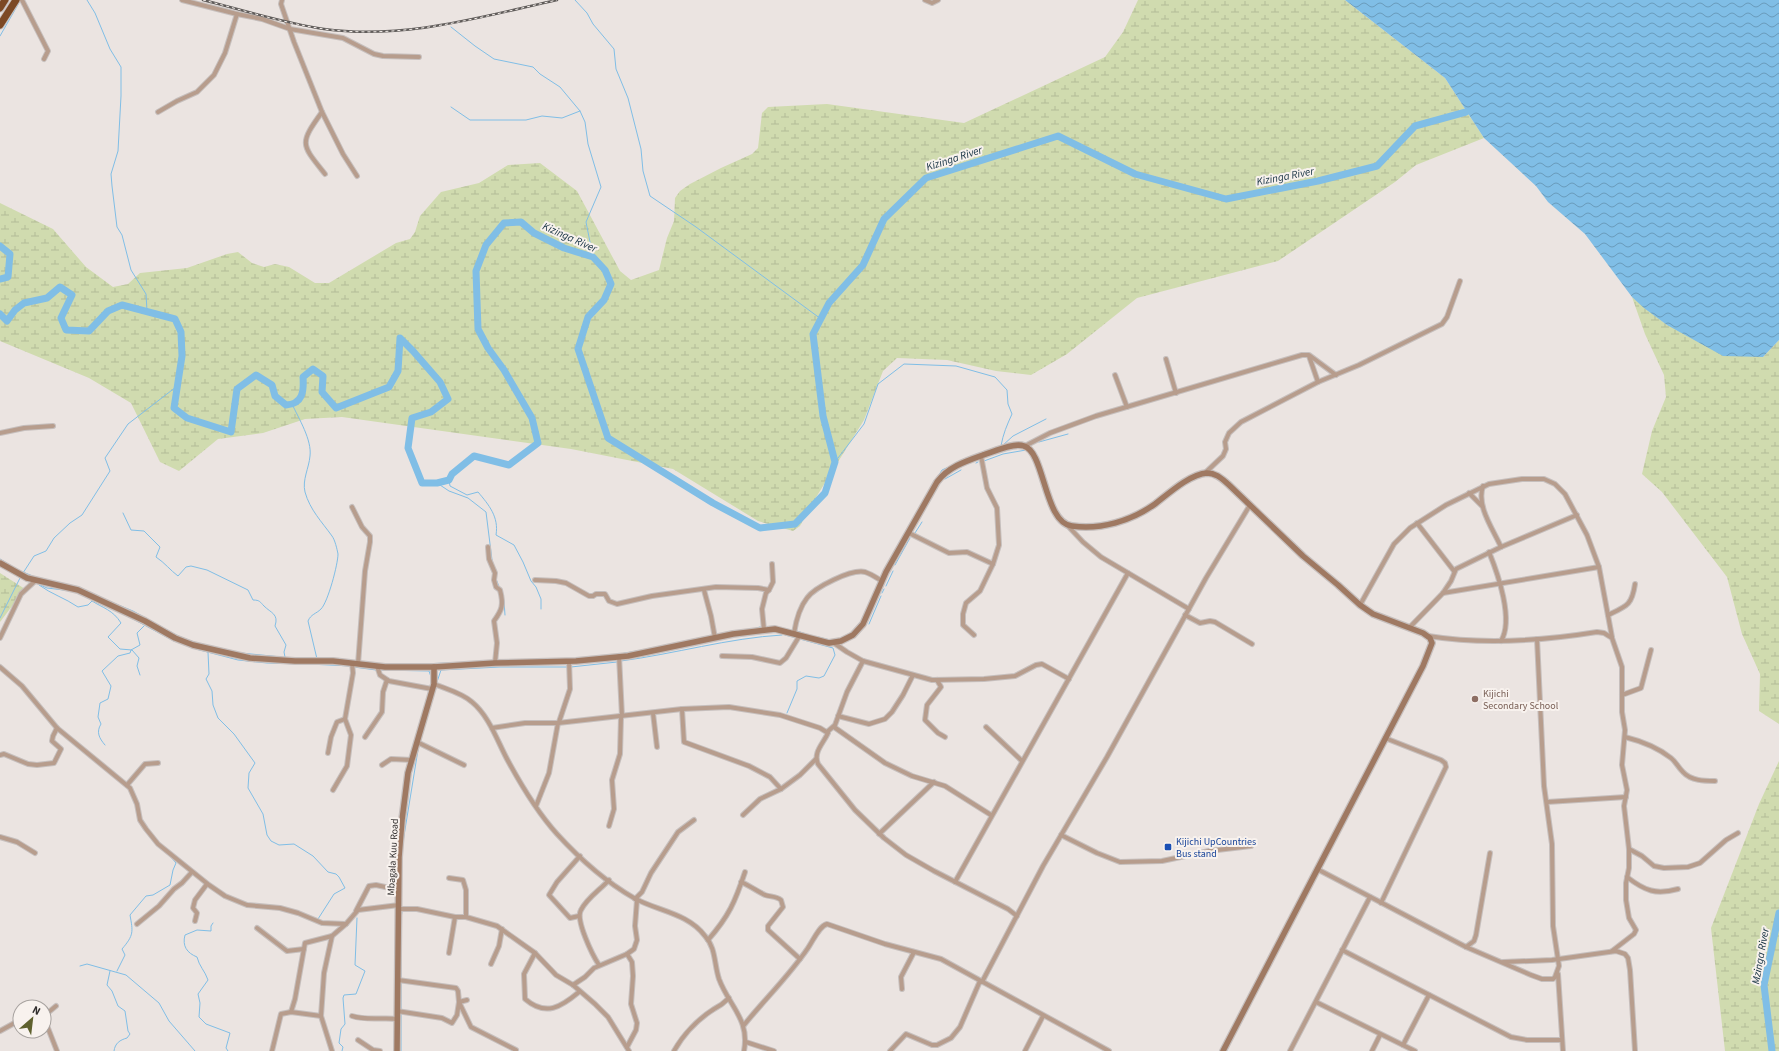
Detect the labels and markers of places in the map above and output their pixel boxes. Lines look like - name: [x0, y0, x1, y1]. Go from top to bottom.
- place label: Kijichi Secondary School: [1483, 687, 1559, 713]
- marker: Kijichi Secondary School: [1470, 694, 1480, 704]
- place label: Kijichi UpCountries Bus stand: [1176, 835, 1256, 861]
- marker: Kijichi UpCountries Bus stand: [1163, 842, 1173, 852]

